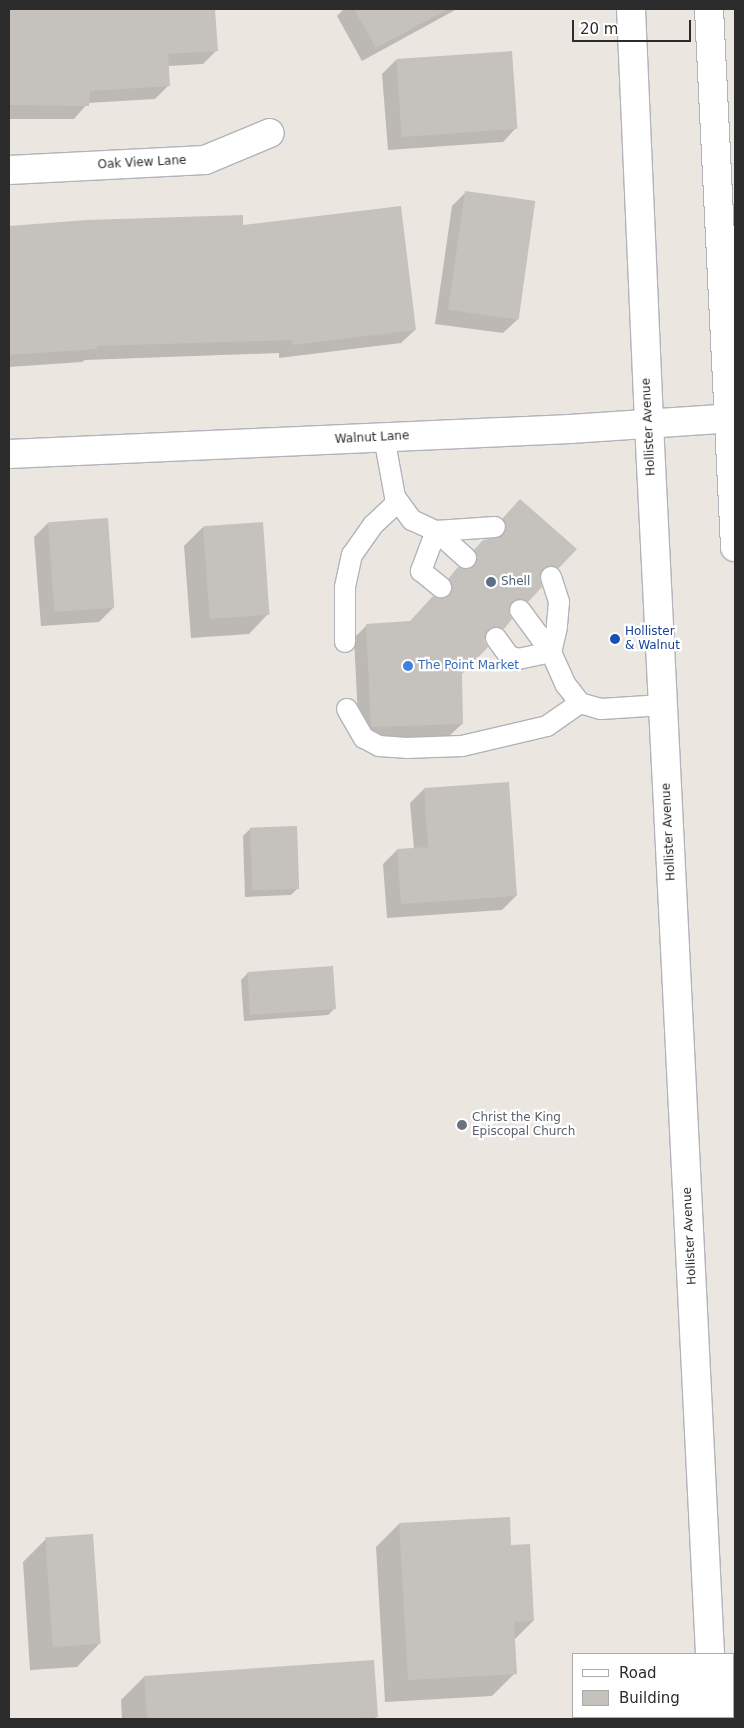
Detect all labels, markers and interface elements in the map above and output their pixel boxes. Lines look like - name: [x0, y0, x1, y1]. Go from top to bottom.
- scale bar: [574, 10, 693, 42]
- text: 20 m: [580, 20, 618, 38]
- street label: Oak View Lane: [97, 153, 187, 173]
- street label: Hollister Avenue: [639, 378, 659, 476]
- street label: Walnut Lane: [334, 429, 410, 447]
- place label: Shell: [501, 575, 530, 589]
- marker: Shell: [485, 576, 497, 588]
- place label: Hollister & Walnut: [625, 625, 680, 653]
- marker: Hollister & Walnut: [609, 633, 621, 645]
- place label: The Point Market: [418, 659, 519, 673]
- marker: The Point Market: [402, 660, 414, 672]
- street label: Hollister Avenue: [659, 783, 679, 881]
- place label: Christ the King Episcopal Church: [472, 1111, 575, 1139]
- marker: Christ the King Episcopal Church: [456, 1119, 468, 1131]
- street label: Hollister Avenue: [680, 1187, 700, 1285]
- legend: [572, 1653, 734, 1718]
- text: Road: [619, 1664, 657, 1682]
- text: Building: [619, 1689, 680, 1707]

